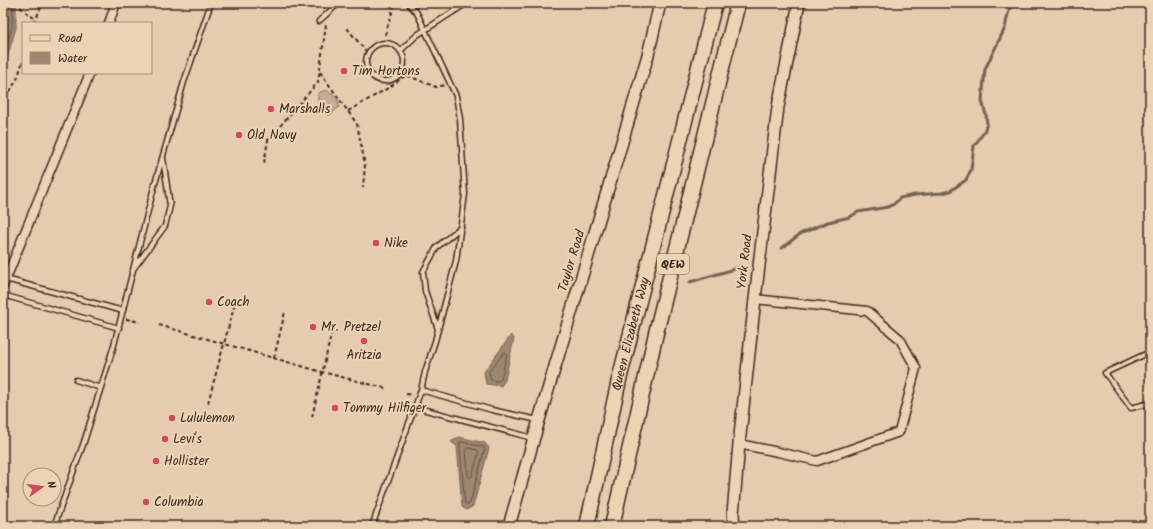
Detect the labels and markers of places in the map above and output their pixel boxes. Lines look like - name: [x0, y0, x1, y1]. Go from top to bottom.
- place label: Tim Hortons: [352, 61, 420, 82]
- marker: Tim Hortons: [339, 66, 349, 76]
- place label: Marshalls: [279, 99, 331, 120]
- marker: Marshalls: [266, 104, 276, 114]
- place label: Old Navy: [247, 125, 297, 146]
- marker: Old Navy: [234, 130, 244, 140]
- place label: Nike: [384, 233, 408, 254]
- marker: Nike: [371, 238, 381, 248]
- place label: Coach: [217, 292, 250, 313]
- marker: Coach: [204, 297, 214, 307]
- place label: Mr. Pretzel: [321, 317, 381, 338]
- marker: Mr. Pretzel: [308, 322, 318, 332]
- marker: Aritzia: [359, 336, 369, 346]
- place label: Aritzia: [346, 345, 382, 366]
- place label: Tommy Hilfiger: [343, 398, 427, 419]
- marker: Tommy Hilfiger: [330, 403, 340, 413]
- place label: Lululemon: [180, 408, 235, 429]
- marker: Lululemon: [167, 413, 177, 423]
- place label: Levi's: [173, 429, 202, 450]
- marker: Levi's: [160, 434, 170, 444]
- place label: Hollister: [164, 451, 209, 472]
- marker: Hollister: [151, 456, 161, 466]
- place label: Columbia: [154, 492, 203, 513]
- marker: Columbia: [141, 497, 151, 507]

